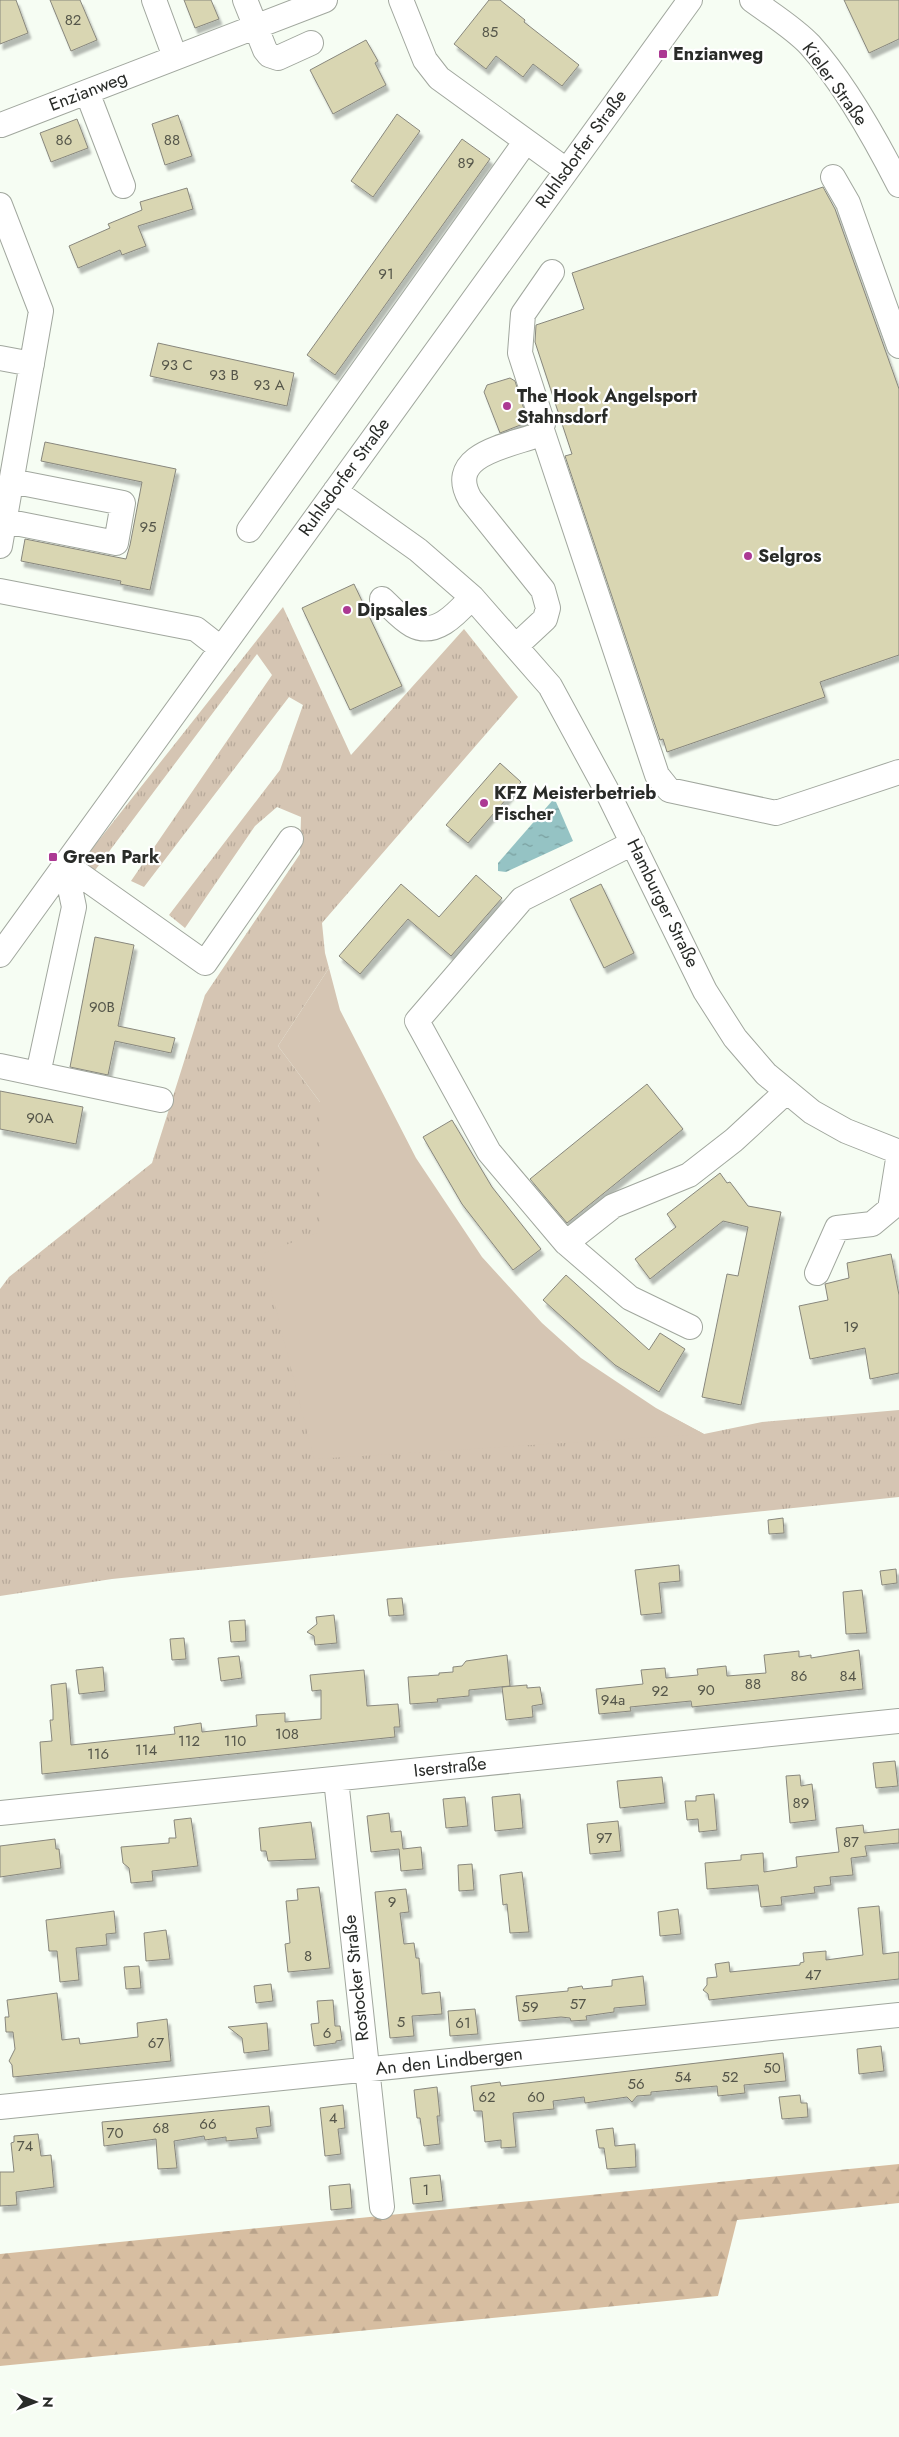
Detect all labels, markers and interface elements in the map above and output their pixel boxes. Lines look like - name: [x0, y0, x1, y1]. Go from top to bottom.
- house number: 82: [65, 9, 81, 31]
- house number: 85: [482, 21, 498, 43]
- street label: Kieler Straße: [796, 37, 874, 131]
- place label: Enzianweg: [673, 41, 763, 67]
- marker: Enzianweg: [657, 48, 669, 60]
- street label: Enzianweg: [45, 64, 131, 118]
- street label: Ruhlsdorfer Straße: [529, 84, 633, 214]
- house number: 86: [56, 129, 72, 151]
- house number: 88: [164, 129, 180, 151]
- house number: 89: [458, 152, 474, 174]
- house number: 91: [378, 263, 394, 285]
- house number: 93 C: [161, 354, 193, 376]
- house number: 93 B: [209, 364, 239, 386]
- house number: 93 A: [253, 374, 285, 396]
- place label: The Hook Angelsport Stahnsdorf: [517, 383, 697, 430]
- marker: The Hook Angelsport Stahnsdorf: [501, 400, 513, 412]
- street label: Ruhlsdorfer Straße: [292, 412, 396, 542]
- house number: 95: [139, 516, 157, 538]
- place label: Selgros: [758, 543, 821, 569]
- marker: Selgros: [742, 550, 754, 562]
- place label: Dipsales: [357, 597, 428, 623]
- marker: Dipsales: [341, 604, 353, 616]
- place label: KFZ Meisterbetrieb Fischer: [494, 780, 656, 827]
- marker: KFZ Meisterbetrieb Fischer: [478, 797, 490, 809]
- street label: Hamburger Straße: [620, 834, 706, 972]
- place label: Green Park: [63, 844, 160, 870]
- marker: Green Park: [47, 851, 59, 863]
- house number: 90B: [89, 996, 115, 1018]
- house number: 90A: [26, 1107, 54, 1129]
- house number: 19: [843, 1316, 859, 1338]
- house number: 86: [791, 1665, 807, 1687]
- house number: 84: [840, 1665, 857, 1687]
- house number: 88: [745, 1673, 761, 1695]
- house number: 90: [697, 1679, 715, 1701]
- house number: 92: [651, 1680, 669, 1702]
- house number: 94a: [601, 1689, 625, 1711]
- house number: 108: [275, 1723, 299, 1745]
- house number: 112: [178, 1730, 200, 1752]
- house number: 110: [224, 1730, 246, 1752]
- house number: 114: [135, 1739, 157, 1761]
- house number: 116: [87, 1743, 109, 1765]
- street label: Iserstraße: [412, 1750, 488, 1784]
- house number: 89: [793, 1792, 809, 1814]
- house number: 97: [596, 1827, 612, 1849]
- house number: 87: [843, 1831, 859, 1853]
- house number: 9: [388, 1891, 396, 1913]
- street label: Rostocker Straße: [336, 1914, 376, 2042]
- house number: 8: [304, 1945, 312, 1967]
- house number: 47: [805, 1964, 821, 1986]
- house number: 57: [570, 1993, 586, 2015]
- house number: 59: [521, 1996, 539, 2018]
- house number: 5: [397, 2011, 405, 2033]
- house number: 61: [455, 2012, 471, 2034]
- house number: 6: [323, 2022, 331, 2044]
- house number: 67: [148, 2032, 164, 2054]
- street label: An den Lindbergen: [374, 2040, 524, 2082]
- house number: 50: [763, 2057, 781, 2079]
- house number: 54: [674, 2066, 692, 2088]
- house number: 52: [722, 2066, 739, 2088]
- house number: 56: [627, 2073, 645, 2095]
- house number: 62: [478, 2086, 496, 2108]
- house number: 60: [527, 2086, 545, 2108]
- house number: 4: [329, 2107, 338, 2129]
- house number: 66: [199, 2113, 217, 2135]
- house number: 68: [153, 2117, 169, 2139]
- house number: 70: [107, 2122, 123, 2144]
- house number: 74: [17, 2135, 34, 2157]
- house number: 1: [423, 2179, 429, 2201]
- north arrow: [10, 2377, 60, 2427]
- text: N: [38, 2396, 58, 2408]

